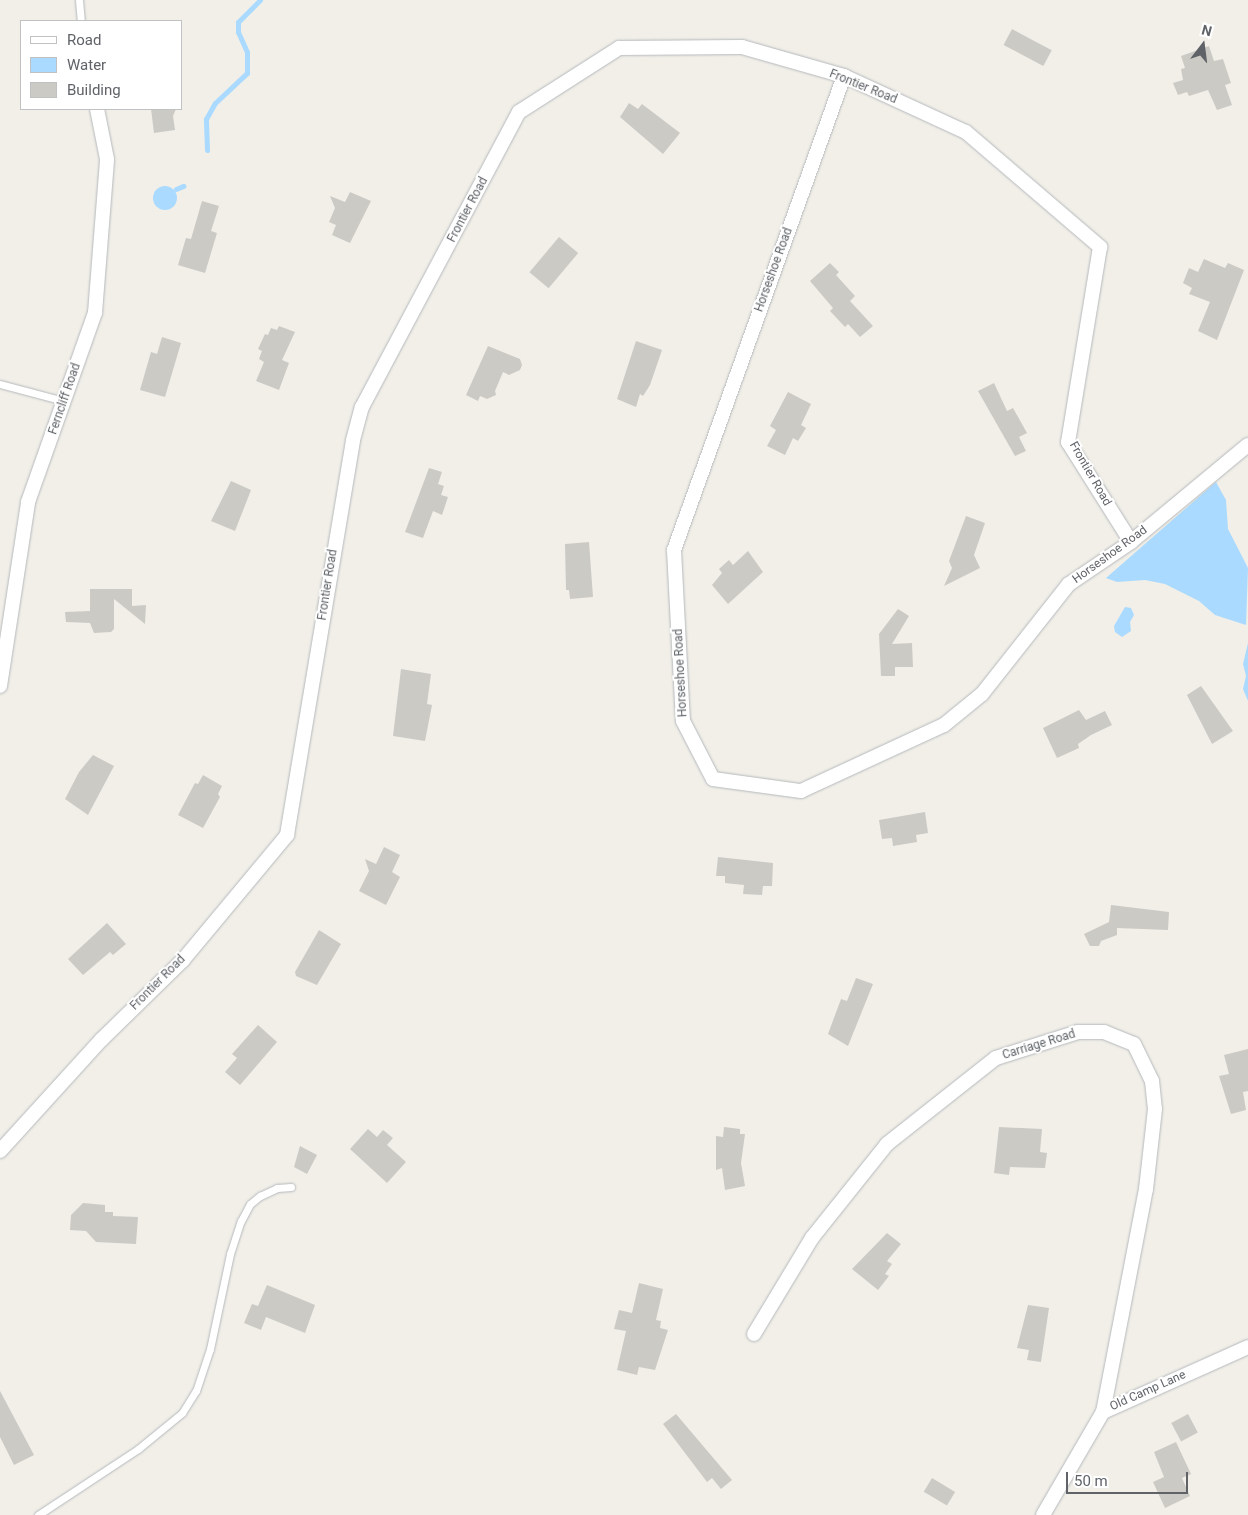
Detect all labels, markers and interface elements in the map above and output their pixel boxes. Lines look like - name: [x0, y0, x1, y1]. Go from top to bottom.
- legend: [20, 20, 182, 110]
- north arrow: [1178, 20, 1228, 70]
- text: N: [1200, 22, 1214, 40]
- text: Road: [67, 31, 101, 49]
- text: Water: [67, 56, 106, 74]
- street label: Frontier Road: [827, 67, 899, 107]
- text: Building: [67, 81, 121, 99]
- street label: Frontier Road: [445, 175, 491, 245]
- street label: Horseshoe Road: [752, 226, 796, 314]
- street label: Ferncliff Road: [46, 361, 84, 437]
- street label: Frontier Road: [1066, 439, 1114, 509]
- street label: Horseshoe Road: [1070, 523, 1150, 587]
- street label: Frontier Road: [315, 548, 341, 622]
- street label: Horseshoe Road: [671, 628, 691, 718]
- street label: Frontier Road: [128, 953, 188, 1013]
- street label: Carriage Road: [1001, 1027, 1077, 1063]
- street label: Old Camp Lane: [1108, 1368, 1188, 1414]
- scale bar: [1068, 1462, 1190, 1494]
- text: 50 m: [1074, 1472, 1108, 1490]

